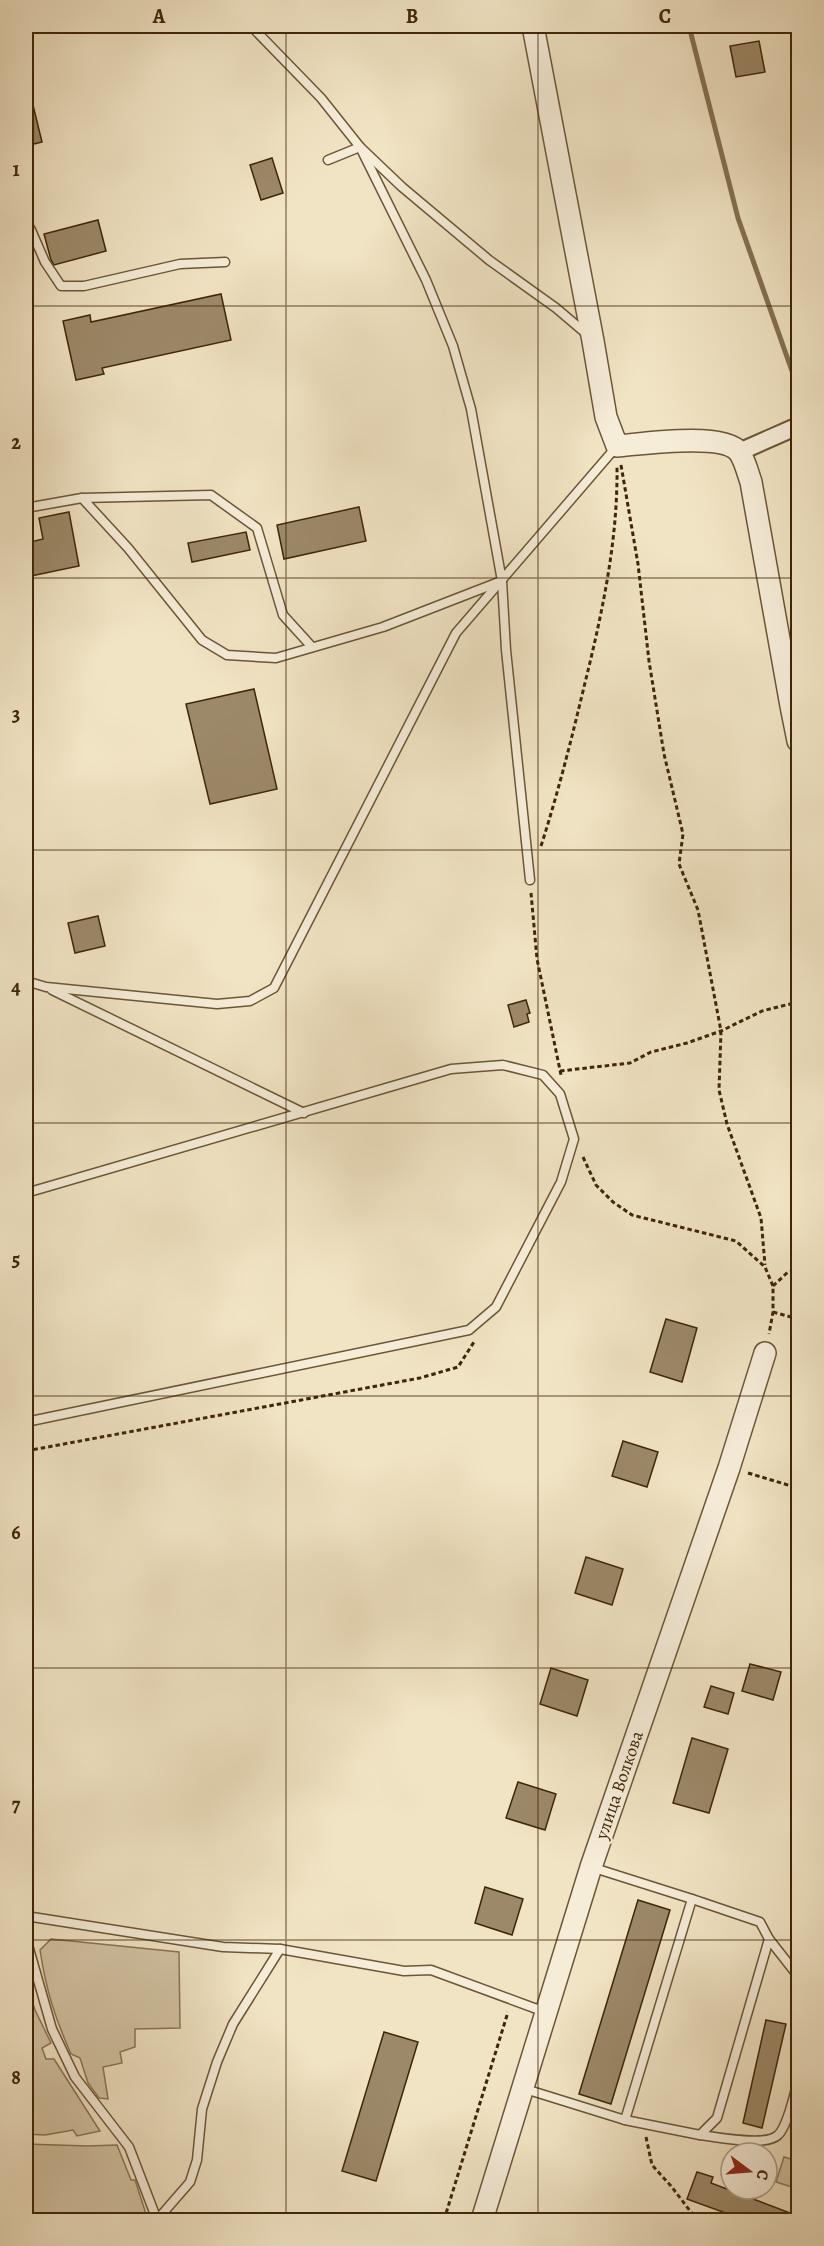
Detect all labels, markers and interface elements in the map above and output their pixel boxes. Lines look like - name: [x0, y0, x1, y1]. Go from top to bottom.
- text: A: [152, 3, 166, 30]
- text: B: [406, 3, 418, 30]
- text: C: [659, 3, 671, 30]
- text: 1: [12, 156, 20, 183]
- text: 2: [11, 429, 21, 456]
- text: 3: [12, 701, 20, 728]
- text: 4: [11, 974, 21, 1001]
- text: 5: [12, 1246, 20, 1273]
- text: 6: [11, 1519, 21, 1546]
- street label: улица Волкова: [589, 1727, 649, 1843]
- text: 7: [12, 1791, 21, 1818]
- text: 8: [11, 2064, 21, 2091]
- north arrow: [719, 2141, 779, 2201]
- text: С: [750, 2167, 774, 2183]

